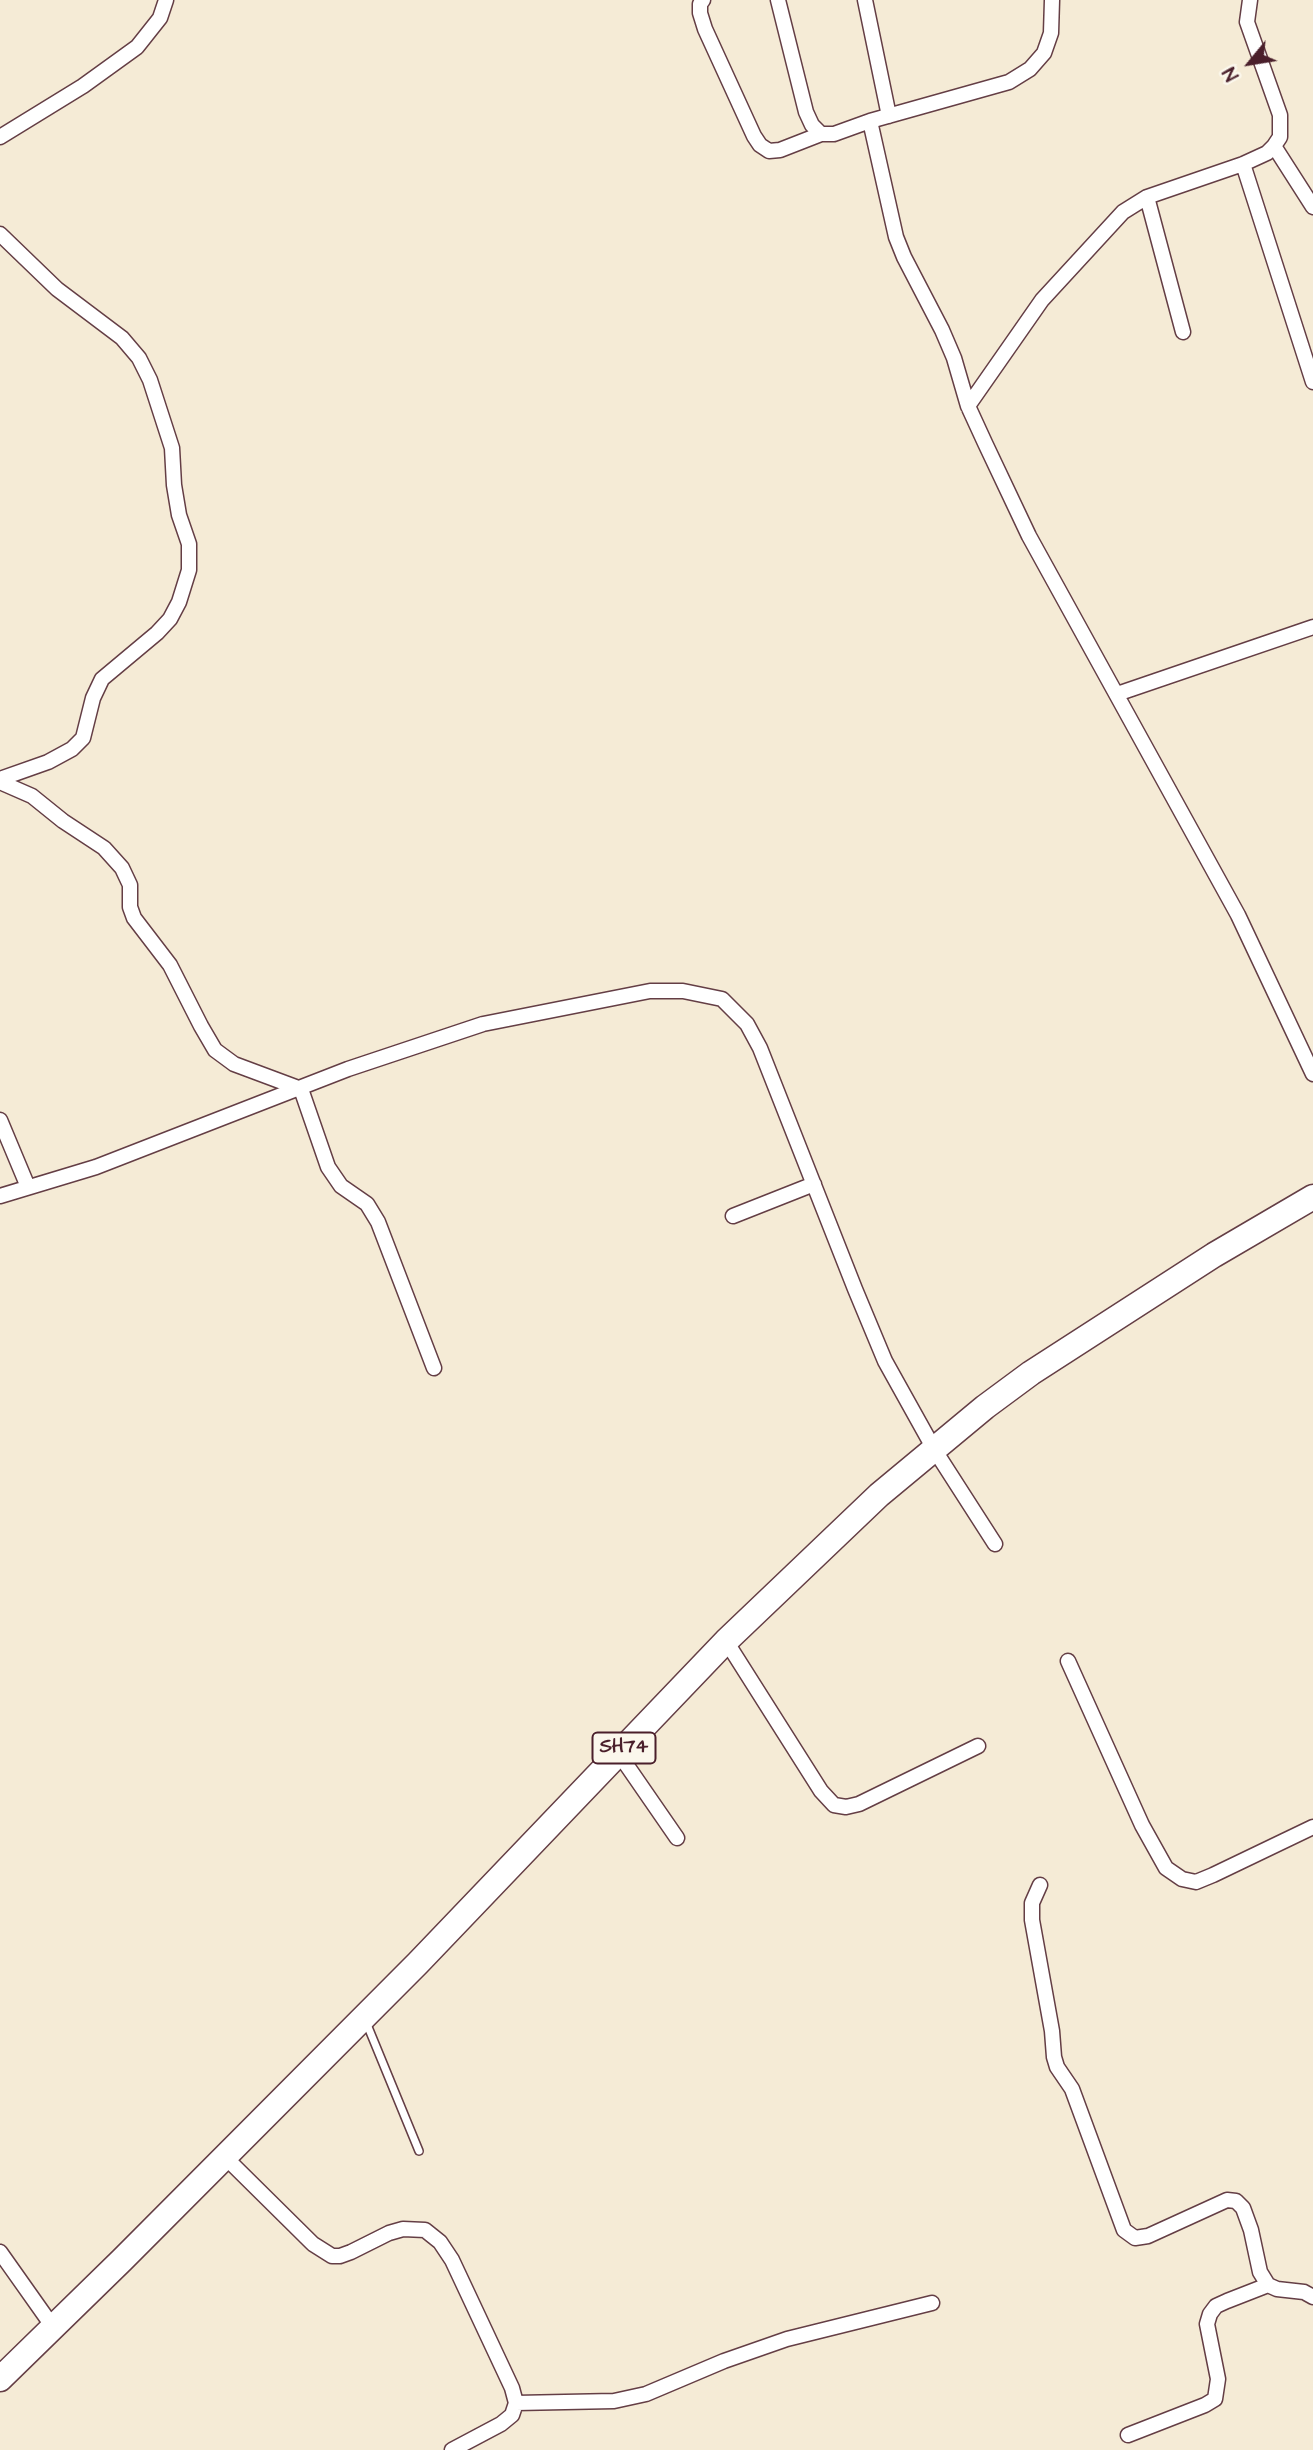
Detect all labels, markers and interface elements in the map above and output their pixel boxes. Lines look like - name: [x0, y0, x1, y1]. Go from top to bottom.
- north arrow: [1215, 28, 1285, 98]
- text: N: [1217, 62, 1246, 86]
- road number: SH74: [592, 1732, 656, 1764]

